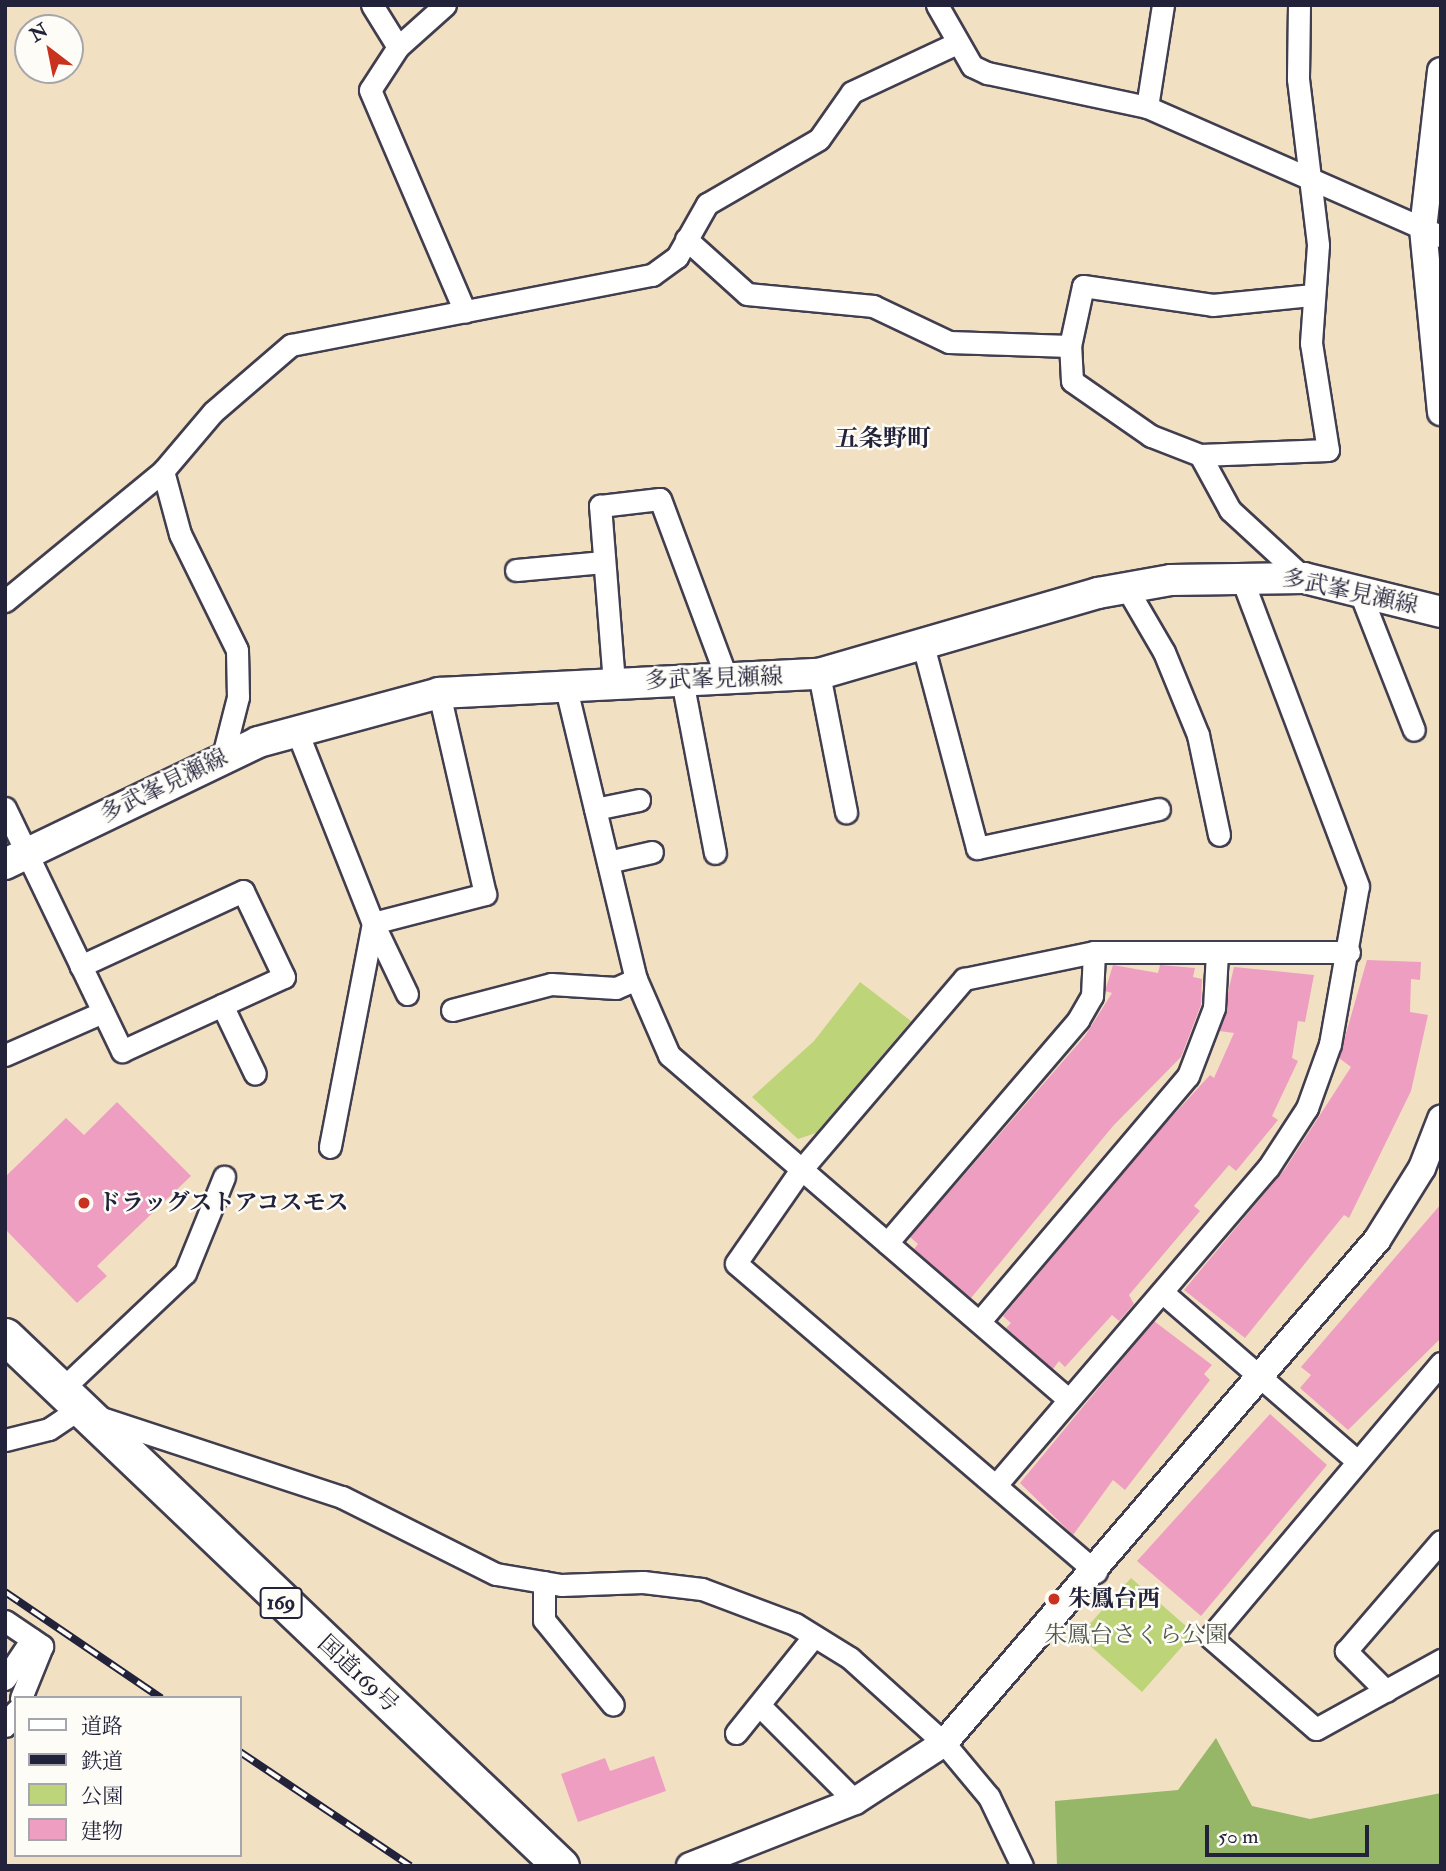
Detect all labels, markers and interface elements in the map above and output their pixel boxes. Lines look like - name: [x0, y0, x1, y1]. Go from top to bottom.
- north arrow: [14, 14, 84, 84]
- text: N: [25, 18, 52, 48]
- district label: 五条野町: [835, 425, 931, 453]
- street label: 多武峯見瀬線: [1280, 564, 1420, 620]
- street label: 多武峯見瀬線: [645, 663, 783, 695]
- street label: 多武峯見瀬線: [96, 743, 232, 829]
- place label: ドラッグストアコスモス: [98, 1189, 351, 1217]
- marker: ドラッグストアコスモス: [76, 1195, 92, 1211]
- place label: 朱鳳台西: [1068, 1585, 1160, 1613]
- road number: 169: [258, 1586, 304, 1620]
- marker: 朱鳳台西: [1046, 1591, 1062, 1607]
- park label: 朱鳳台さくら公園: [1044, 1621, 1228, 1649]
- street label: 国道169号: [312, 1630, 404, 1718]
- legend: [14, 1696, 242, 1857]
- text: 道路: [81, 1713, 123, 1740]
- text: 鉄道: [81, 1748, 123, 1775]
- text: 公園: [81, 1783, 123, 1810]
- scale bar: [1208, 1812, 1372, 1856]
- text: 建物: [81, 1818, 123, 1845]
- text: 50 m: [1218, 1823, 1259, 1850]

